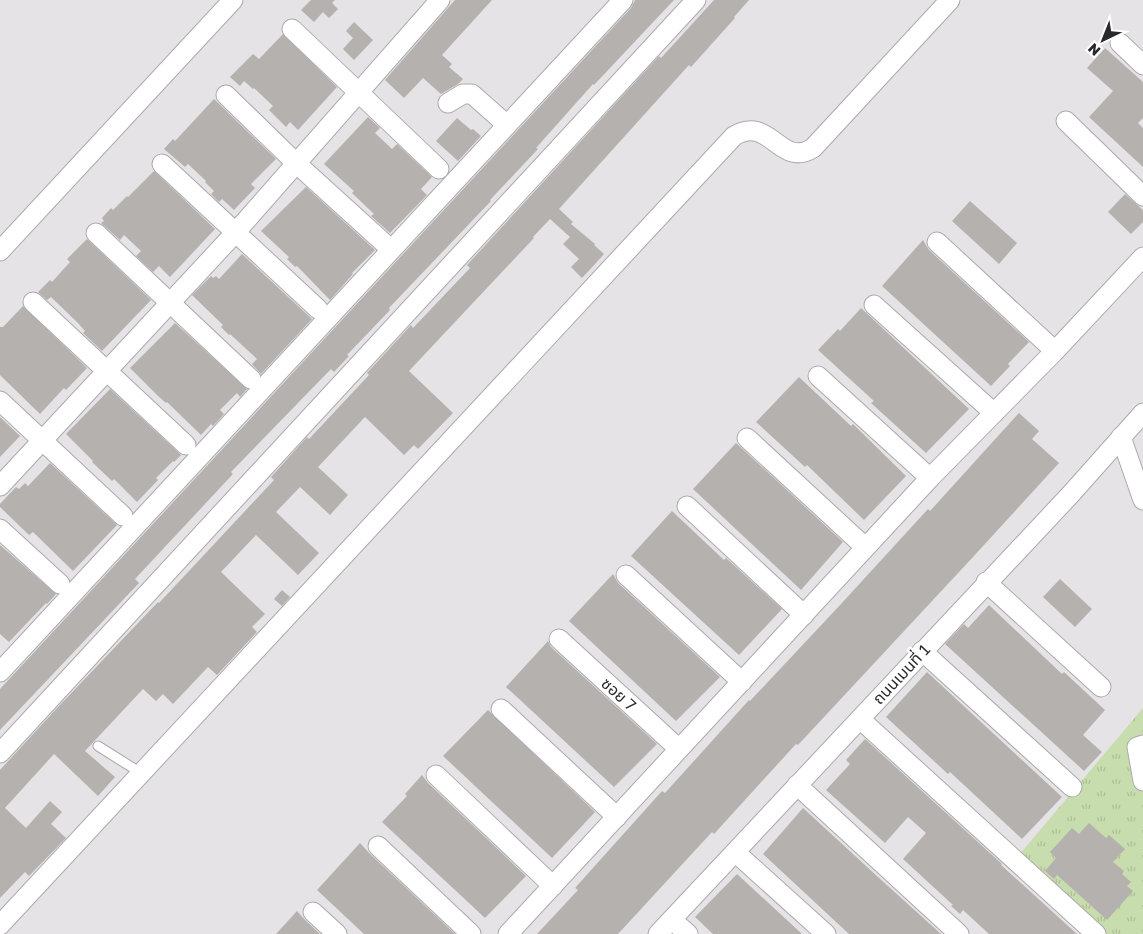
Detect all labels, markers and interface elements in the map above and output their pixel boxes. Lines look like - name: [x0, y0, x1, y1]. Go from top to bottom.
- north arrow: [1078, 15, 1128, 65]
- text: N: [1084, 40, 1103, 60]
- street label: ถนนเมนที่ 1: [867, 639, 934, 708]
- street label: ซอย 7: [597, 673, 641, 715]

